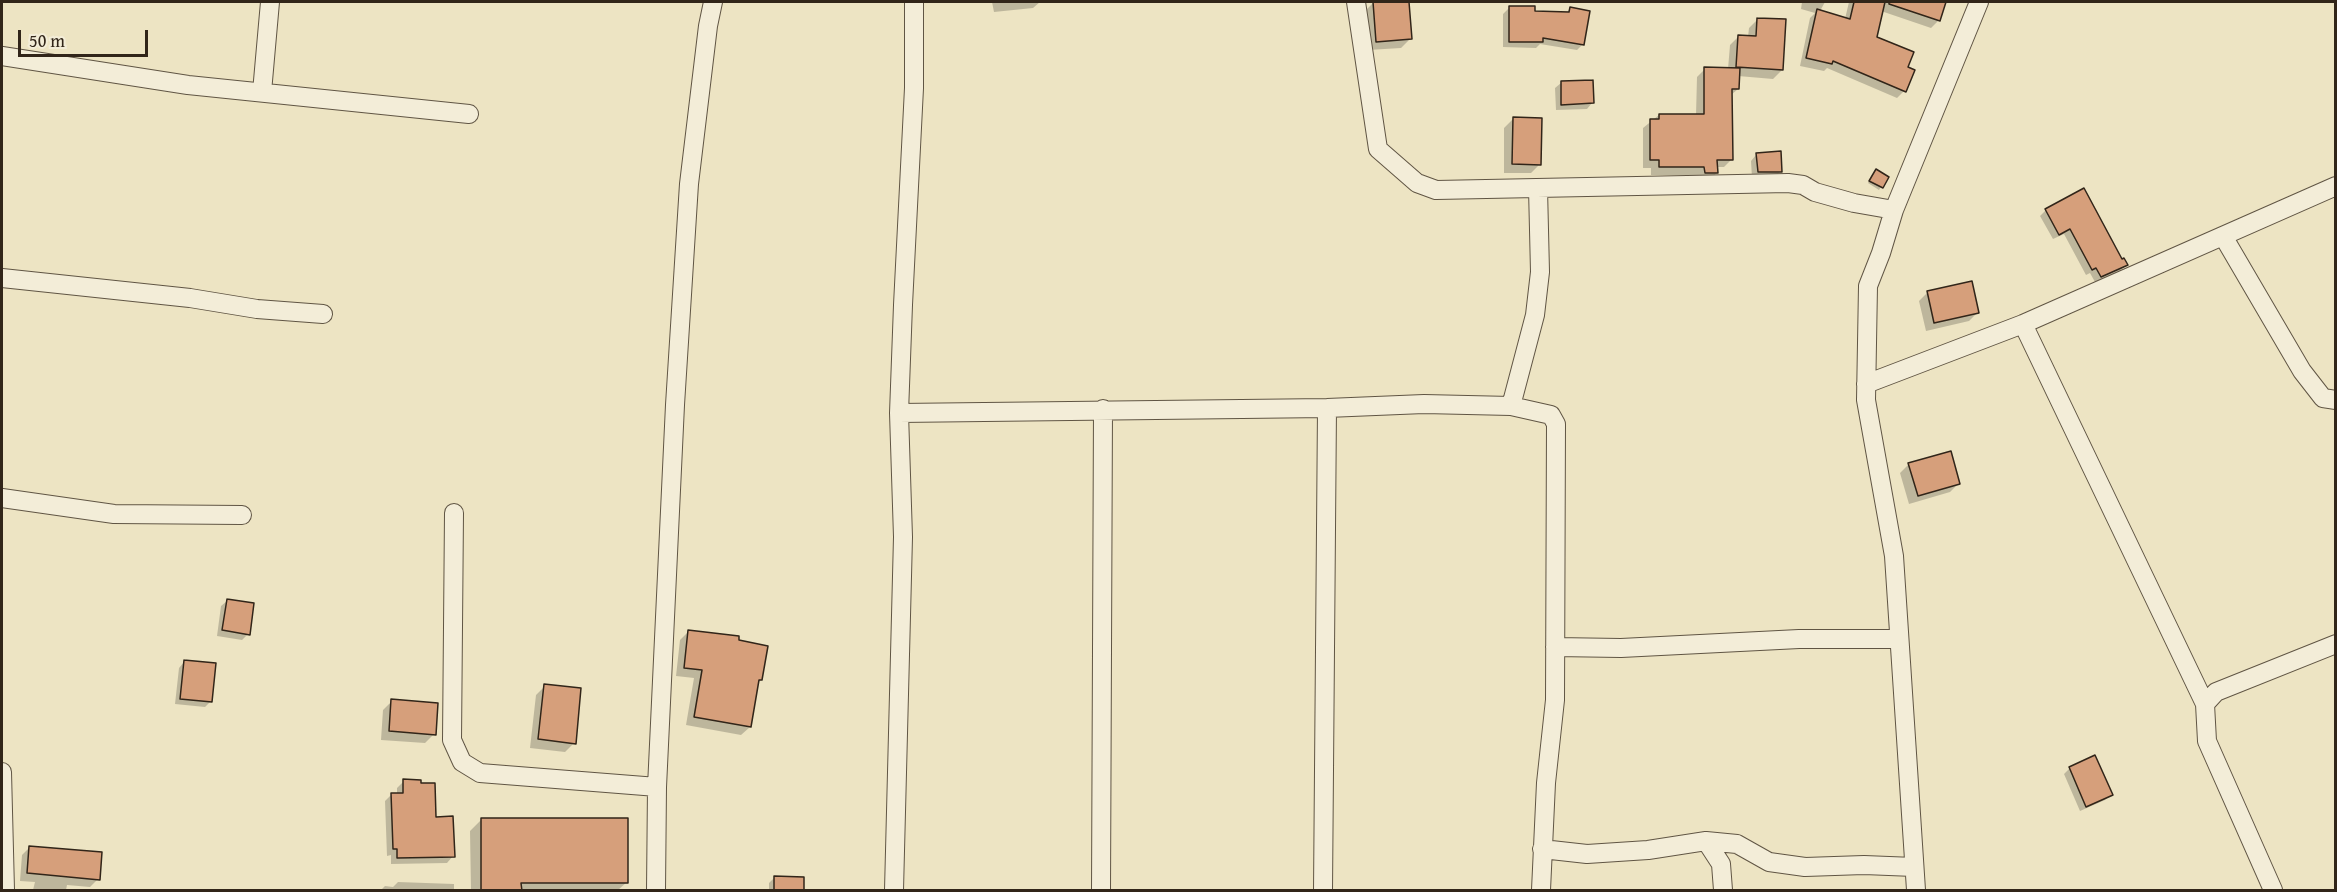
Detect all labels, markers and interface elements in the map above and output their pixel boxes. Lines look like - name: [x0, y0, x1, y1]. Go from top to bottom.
- scale bar: [21, 18, 152, 56]
- text: 50 m: [29, 27, 65, 54]

